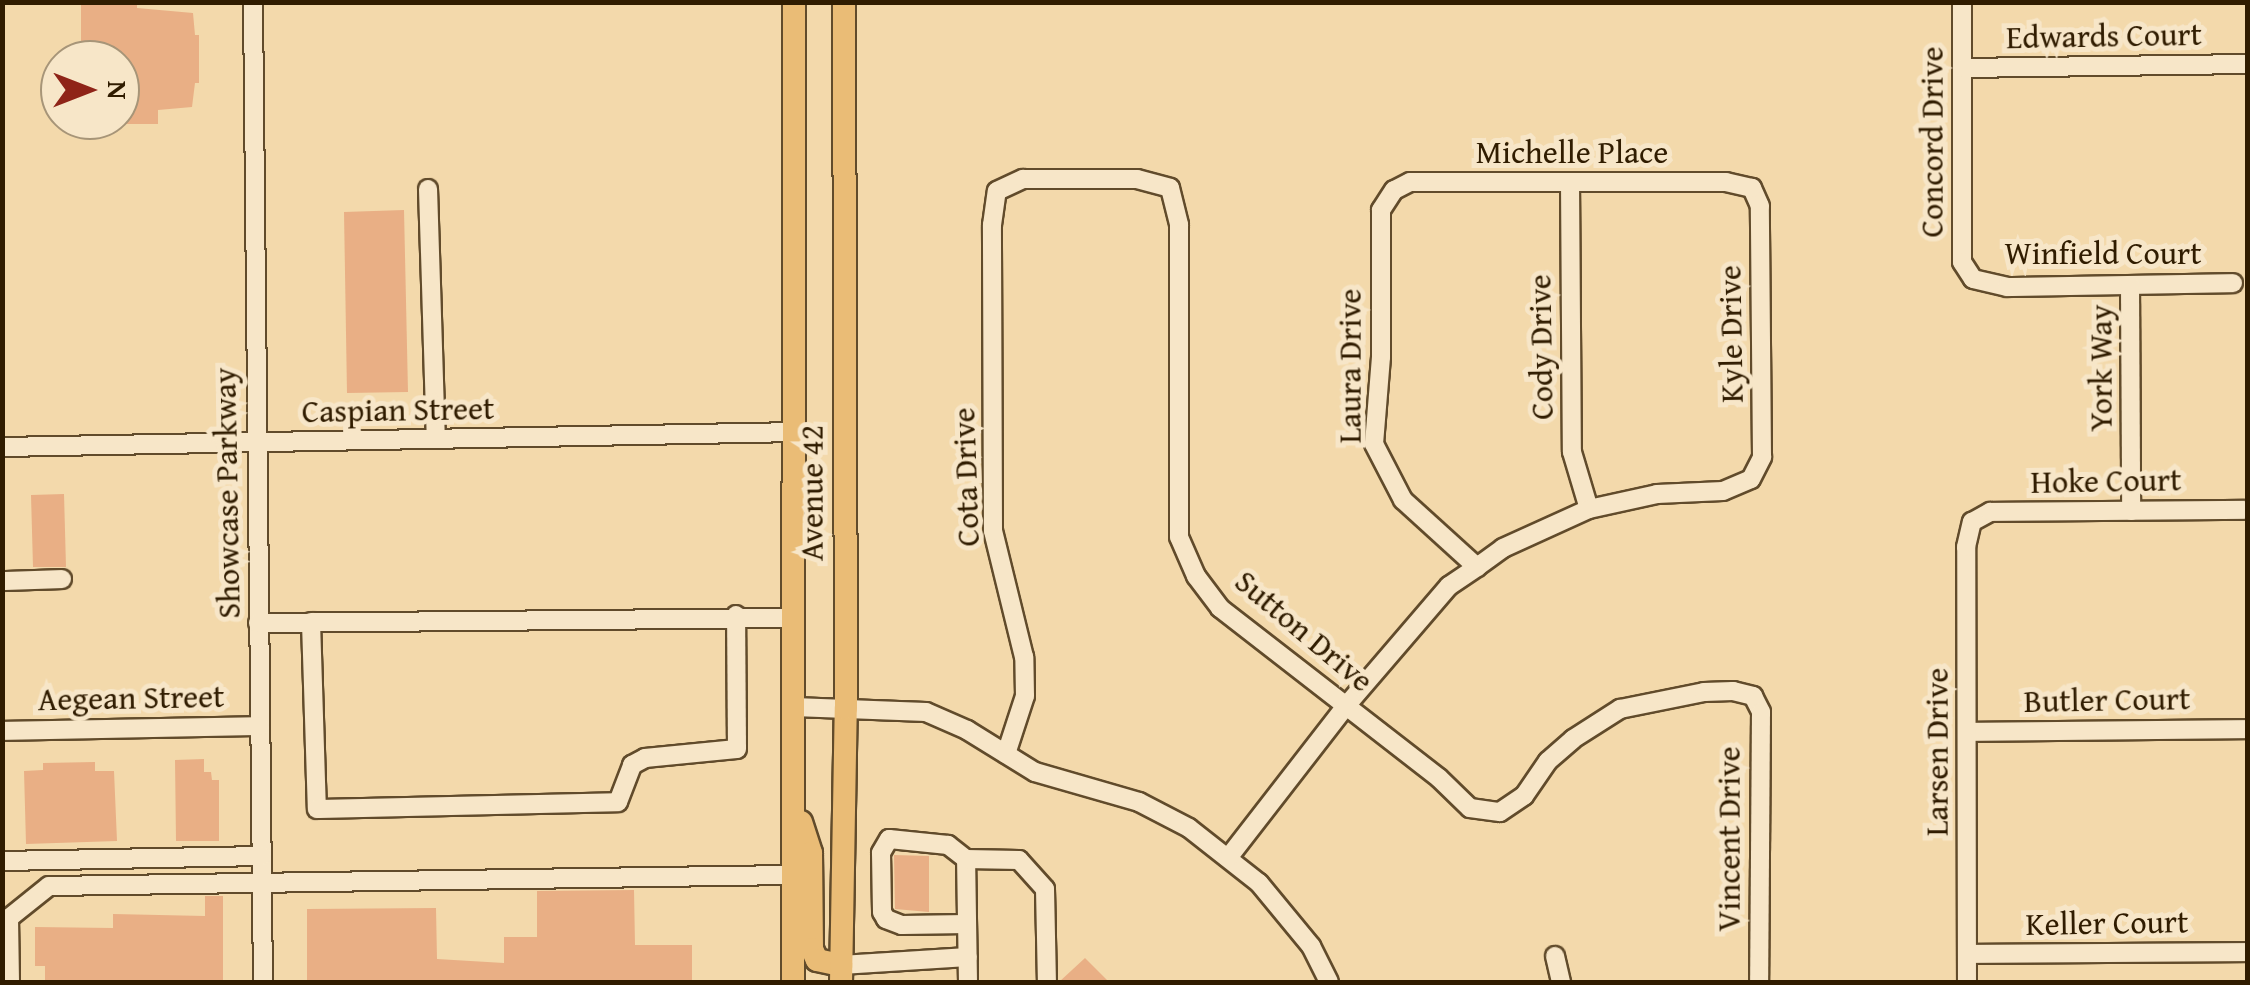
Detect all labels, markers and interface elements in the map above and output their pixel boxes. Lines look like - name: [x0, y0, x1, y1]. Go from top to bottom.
- street label: Edwards Court: [2006, 15, 2202, 57]
- north arrow: [40, 40, 140, 140]
- street label: Concord Drive: [1913, 46, 1951, 238]
- text: N: [98, 81, 139, 99]
- street label: Michelle Place: [1476, 133, 1668, 171]
- street label: Winfield Court: [2004, 234, 2202, 272]
- street label: Kyle Drive: [1711, 265, 1751, 403]
- street label: Cody Drive: [1521, 274, 1561, 420]
- street label: Laura Drive: [1331, 289, 1369, 443]
- street label: York Way: [2082, 304, 2120, 432]
- street label: Showcase Parkway: [206, 367, 248, 619]
- street label: Caspian Street: [301, 389, 495, 431]
- street label: Cota Drive: [944, 407, 988, 547]
- street label: Avenue 42: [793, 425, 831, 561]
- street label: Hoke Court: [2030, 460, 2182, 502]
- street label: Sutton Drive: [1227, 562, 1381, 700]
- street label: Larsen Drive: [1918, 668, 1956, 836]
- street label: Aegean Street: [37, 677, 225, 719]
- street label: Butler Court: [2023, 679, 2191, 721]
- street label: Vincent Drive: [1710, 746, 1748, 932]
- street label: Keller Court: [2025, 902, 2189, 944]

